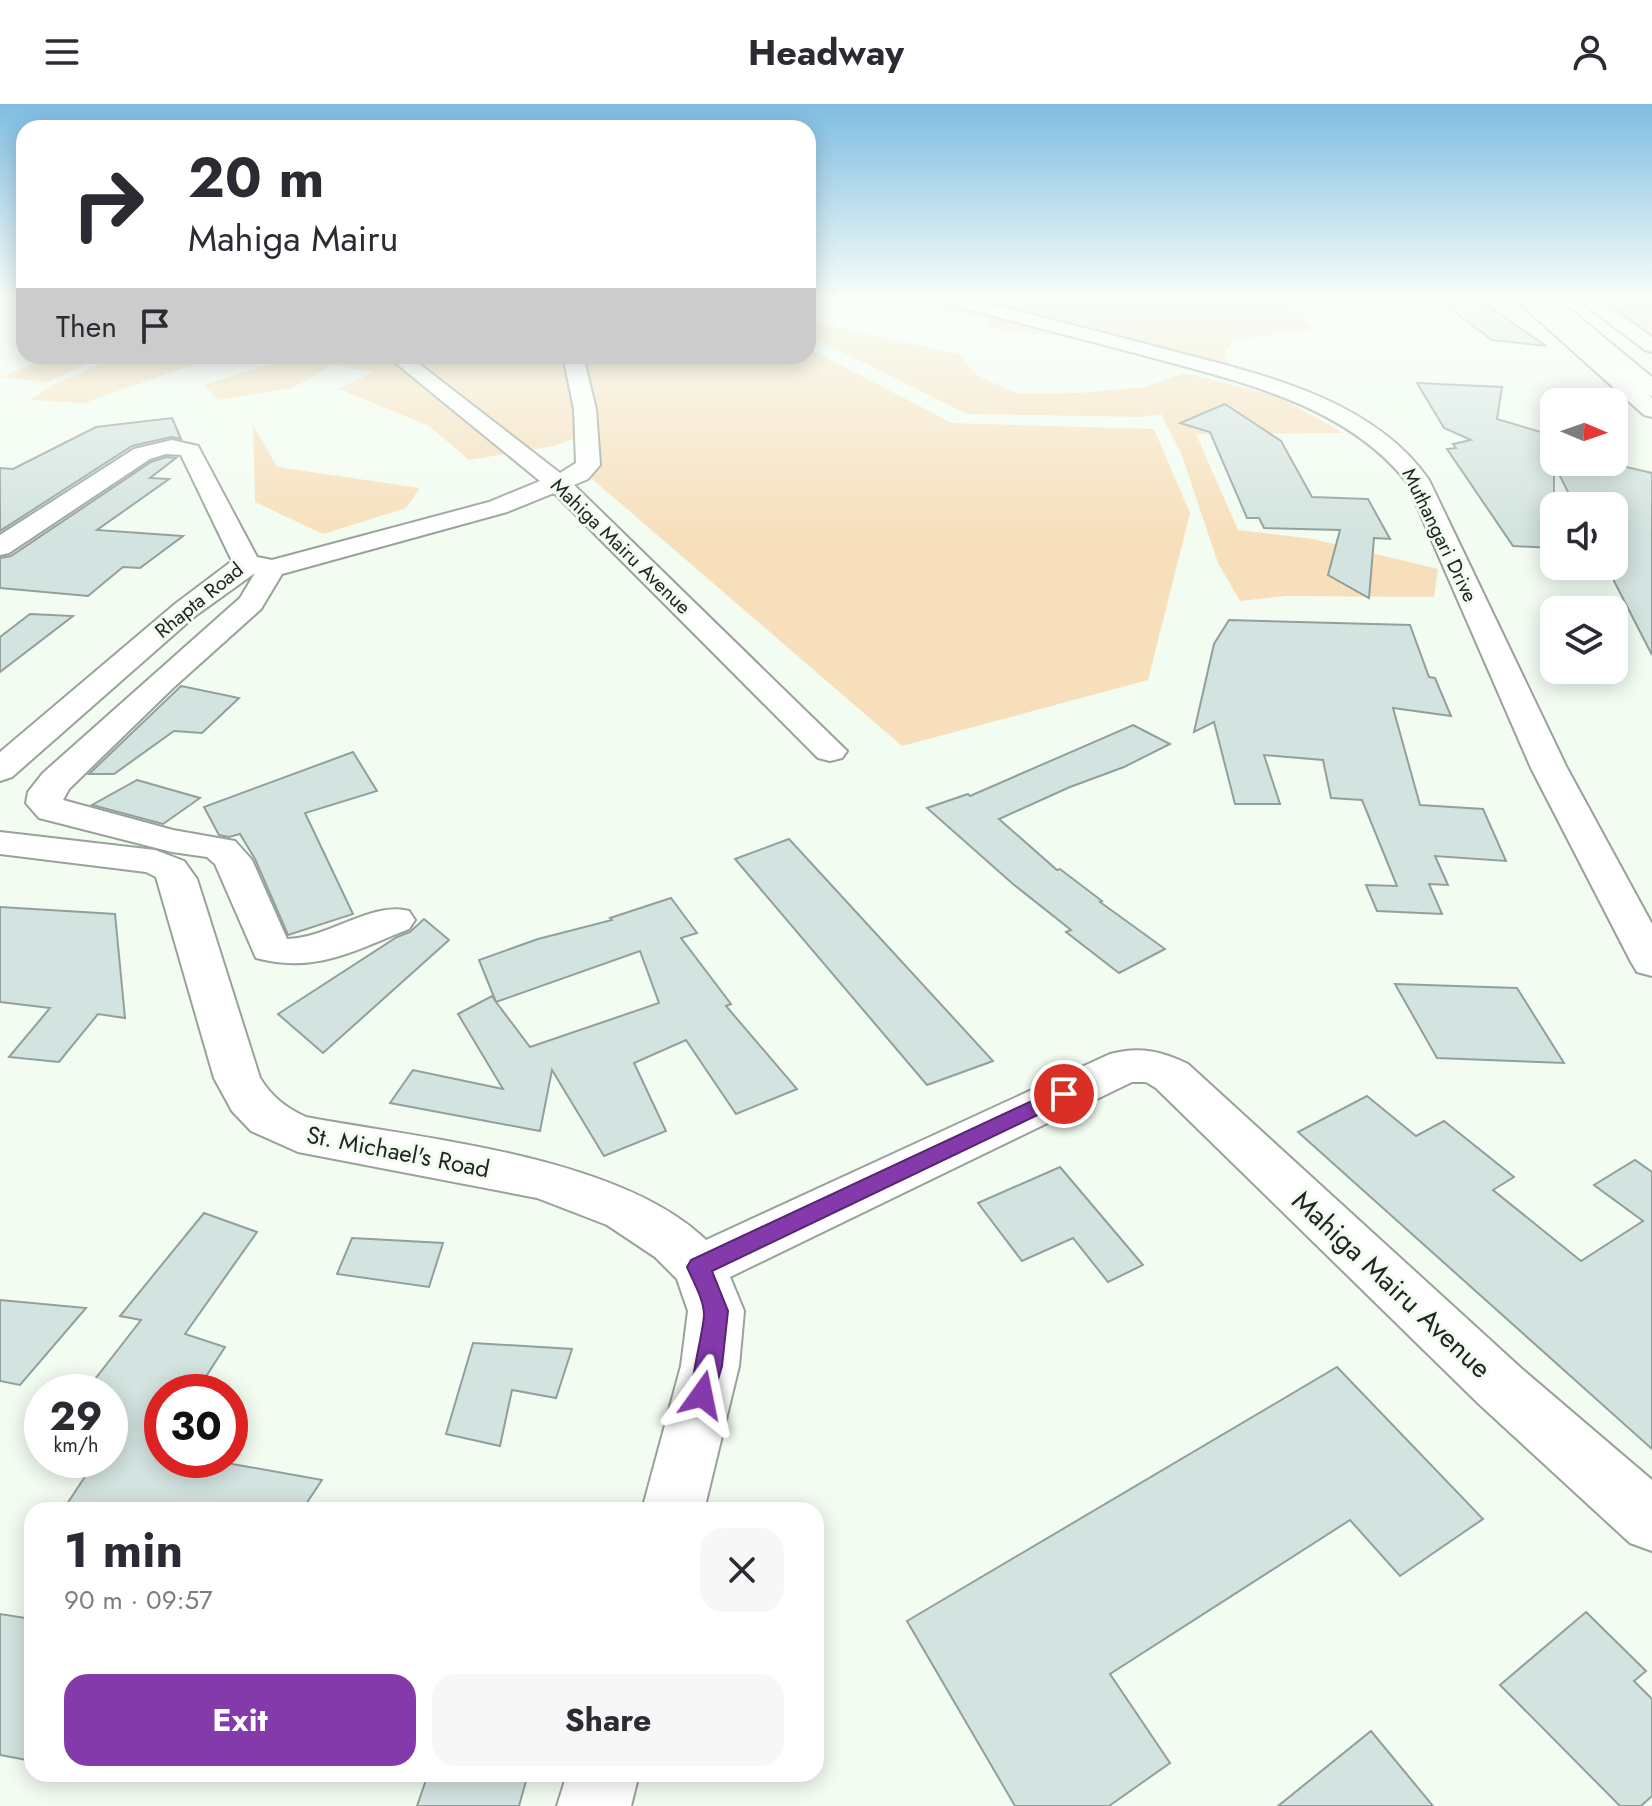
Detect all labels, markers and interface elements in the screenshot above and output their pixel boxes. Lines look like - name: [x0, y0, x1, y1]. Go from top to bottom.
- text: Headway: [748, 26, 904, 78]
- icon: menu: [40, 30, 84, 74]
- icon: person: [1568, 30, 1612, 74]
- text: 20 m: [188, 137, 325, 218]
- icon: right: [56, 152, 160, 256]
- text: Mahiga Mairu: [188, 212, 398, 264]
- icon: arrive: [133, 304, 177, 348]
- text: Then: [56, 305, 117, 348]
- north arrow: [1540, 388, 1628, 476]
- map controls: [1540, 388, 1628, 684]
- street label: Muthangari Drive: [1395, 463, 1485, 607]
- street label: Mahiga Mairu Avenue: [544, 472, 697, 621]
- button: sound: [1540, 492, 1628, 580]
- street label: Rhapta Road: [149, 556, 250, 645]
- button: layers: [1540, 596, 1628, 684]
- pin: [1030, 1060, 1098, 1128]
- icon: arrive: [1042, 1072, 1086, 1116]
- street label: St. Michael's Road: [304, 1117, 493, 1186]
- street label: Mahiga Mairu Avenue: [1283, 1181, 1500, 1388]
- position arrow: [660, 1353, 744, 1437]
- speed limit sign: 30: [144, 1374, 248, 1478]
- text: 29: [50, 1387, 103, 1445]
- text: km/h: [53, 1431, 99, 1460]
- text: 1 min: [64, 1516, 183, 1585]
- button: close: [700, 1528, 784, 1612]
- text: 90 m · 09:57: [64, 1581, 213, 1619]
- button: Exit: [64, 1674, 416, 1766]
- button: Share: [432, 1674, 784, 1766]

